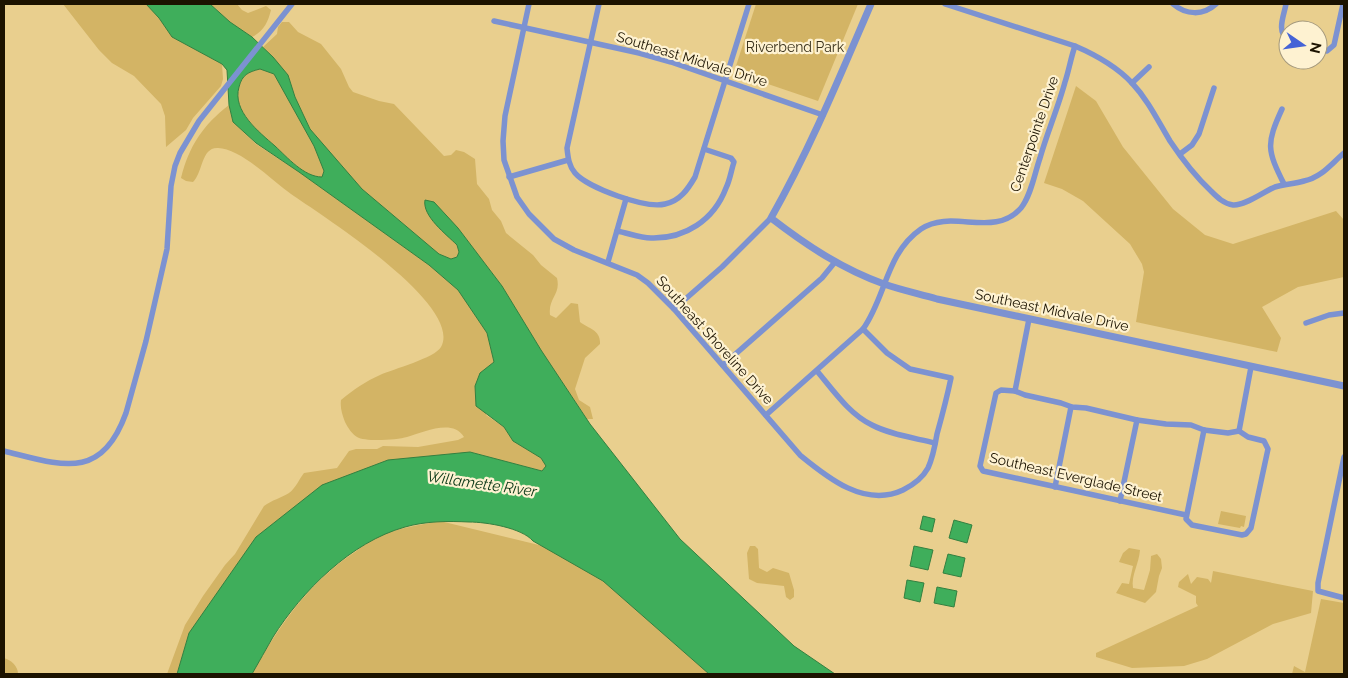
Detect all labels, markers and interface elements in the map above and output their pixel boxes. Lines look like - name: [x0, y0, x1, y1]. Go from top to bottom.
- north arrow: [1278, 20, 1328, 70]
- street label: Southeast Midvale Drive: [615, 28, 769, 90]
- park label: Riverbend Park: [746, 39, 845, 55]
- text: N: [1307, 41, 1325, 55]
- street label: Centerpointe Drive: [1007, 74, 1061, 194]
- street label: Southeast Shoreline Drive: [653, 273, 777, 407]
- street label: Southeast Midvale Drive: [974, 286, 1130, 334]
- street label: Southeast Everglade Street: [988, 449, 1164, 505]
- water label: Willamette River: [426, 467, 539, 501]

